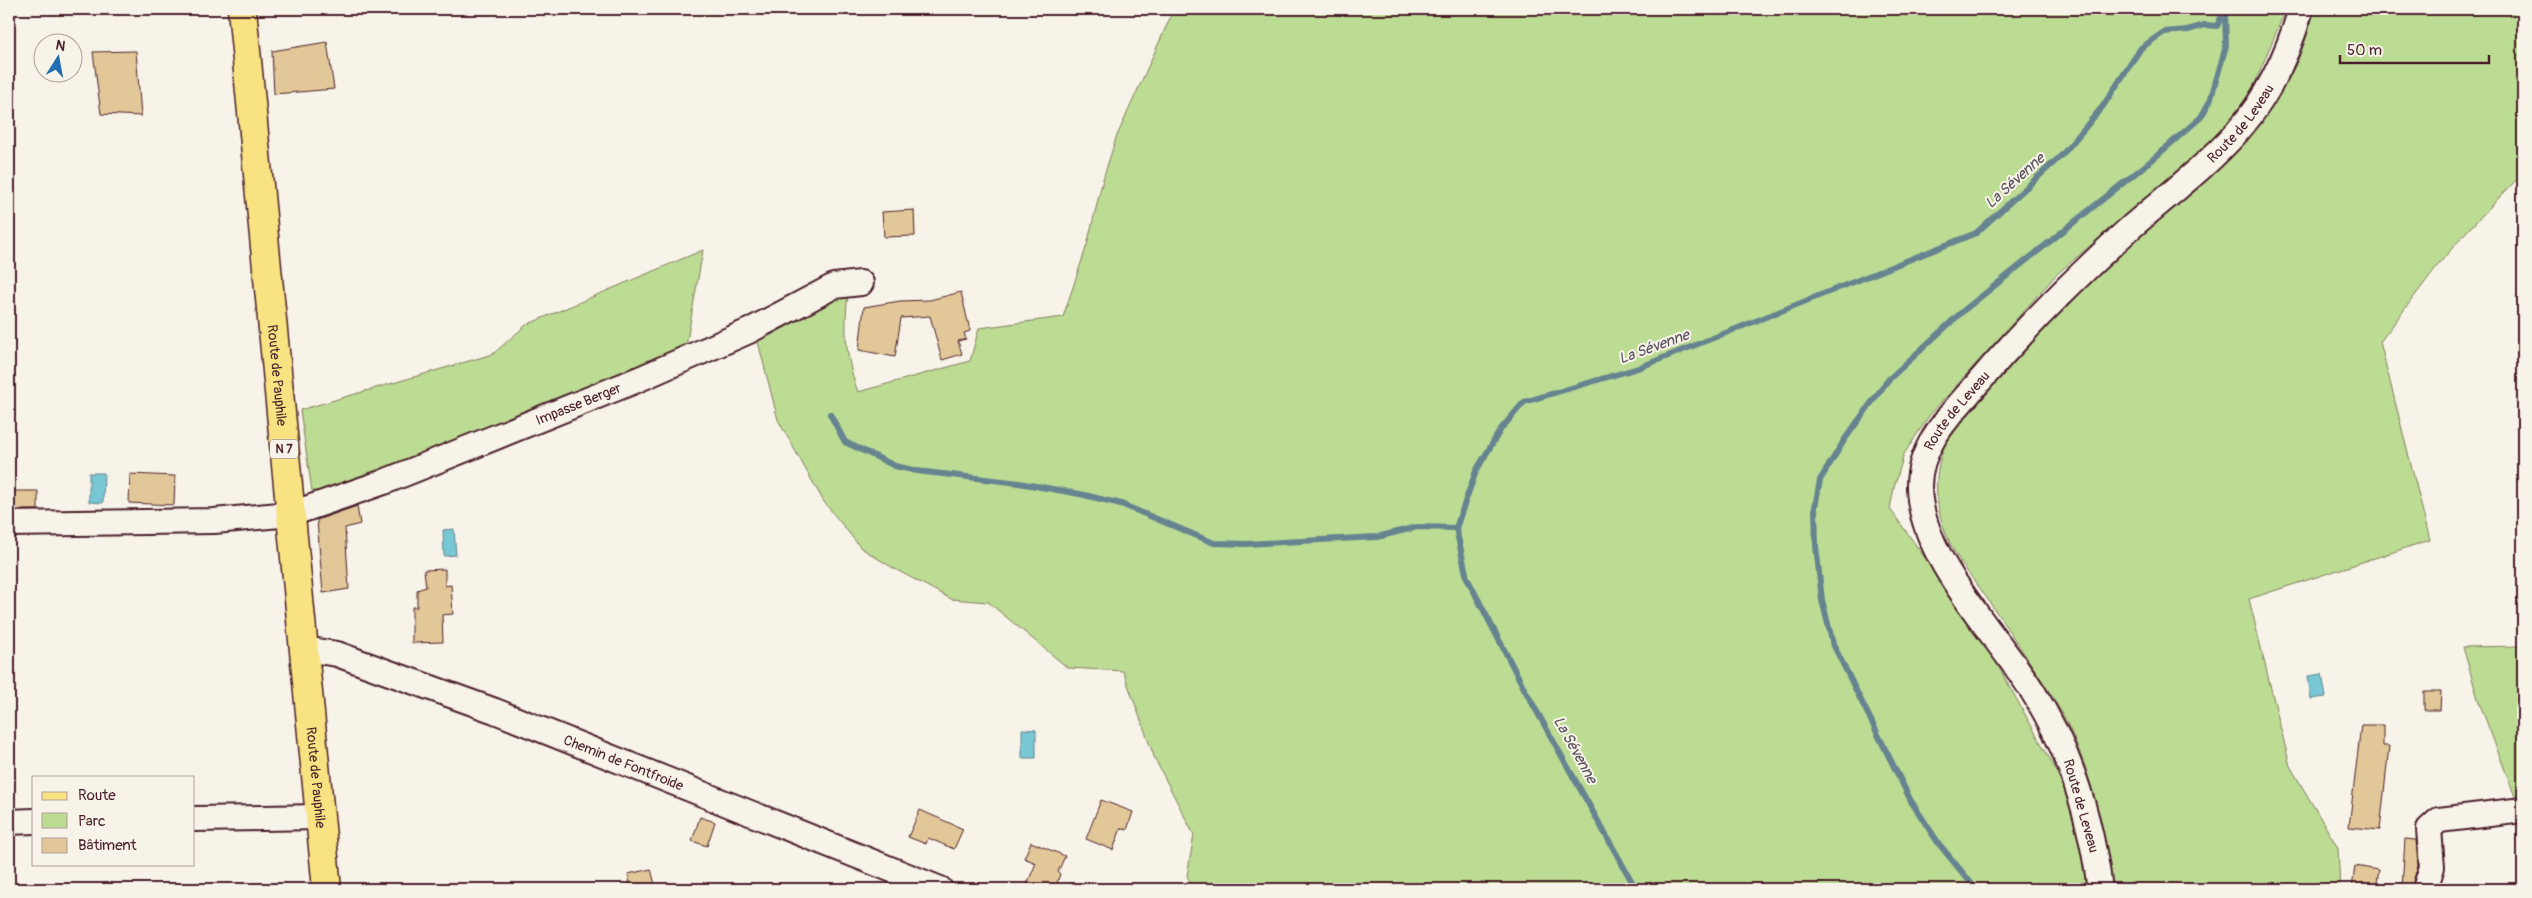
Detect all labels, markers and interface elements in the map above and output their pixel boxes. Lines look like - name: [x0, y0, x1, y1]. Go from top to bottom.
- north arrow: [32, 32, 82, 82]
- scale bar: [2340, 32, 2488, 64]
- text: N: [54, 36, 67, 55]
- text: 50 m: [2347, 41, 2382, 60]
- street label: Route de Leveau: [2204, 81, 2277, 166]
- water label: La Sévenne: [1981, 148, 2050, 213]
- street label: Route de Pauphile: [264, 324, 291, 427]
- water label: La Sévenne: [1616, 325, 1693, 369]
- street label: Route de Leveau: [1920, 367, 1993, 453]
- street label: Impasse Berger: [533, 379, 623, 429]
- road number: N 7: [270, 439, 298, 458]
- water label: La Sévenne: [1549, 713, 1602, 788]
- street label: Route de Pauphile: [303, 726, 330, 829]
- street label: Chemin de Fontfroide: [561, 731, 686, 794]
- street label: Route de Leveau: [2060, 757, 2102, 855]
- legend: [32, 776, 195, 866]
- text: Route: [78, 786, 116, 805]
- text: Parc: [78, 812, 106, 831]
- text: Bâtiment: [78, 836, 138, 855]

